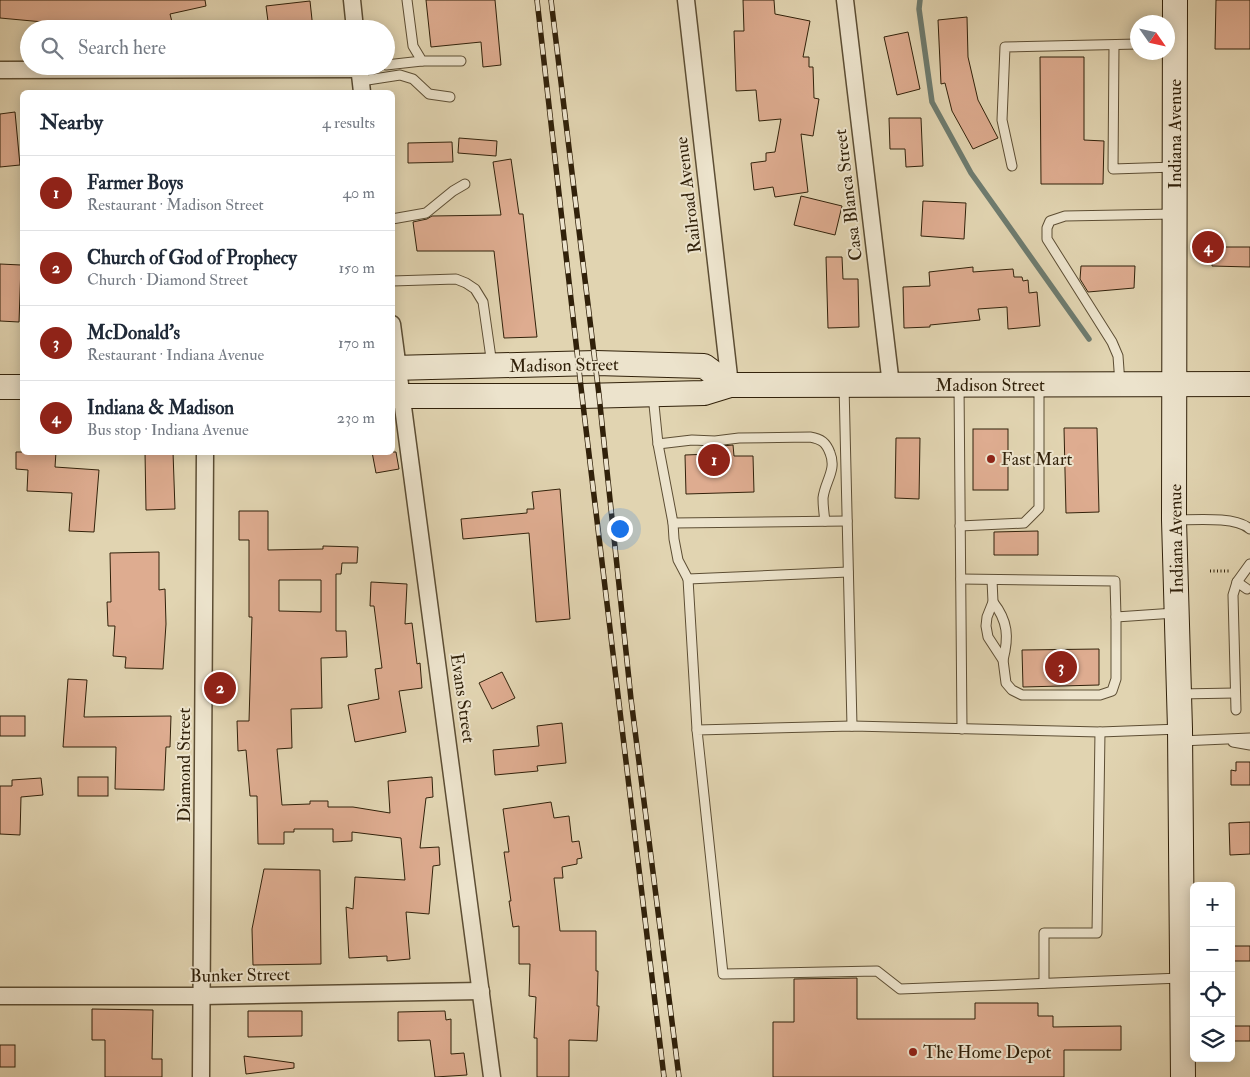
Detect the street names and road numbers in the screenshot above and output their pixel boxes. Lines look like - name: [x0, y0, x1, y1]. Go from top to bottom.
- street label: Indiana Avenue: [1164, 78, 1187, 189]
- street label: Casa Blanca Street: [829, 128, 868, 262]
- street label: Railroad Avenue: [670, 135, 707, 254]
- street label: Madison Street: [509, 353, 619, 378]
- street label: Madison Street: [935, 374, 1045, 397]
- street label: Indiana Avenue: [1164, 483, 1189, 594]
- street label: Evans Street: [445, 652, 480, 745]
- street label: Diamond Street: [173, 708, 196, 822]
- street label: Bunker Street: [190, 963, 290, 988]

